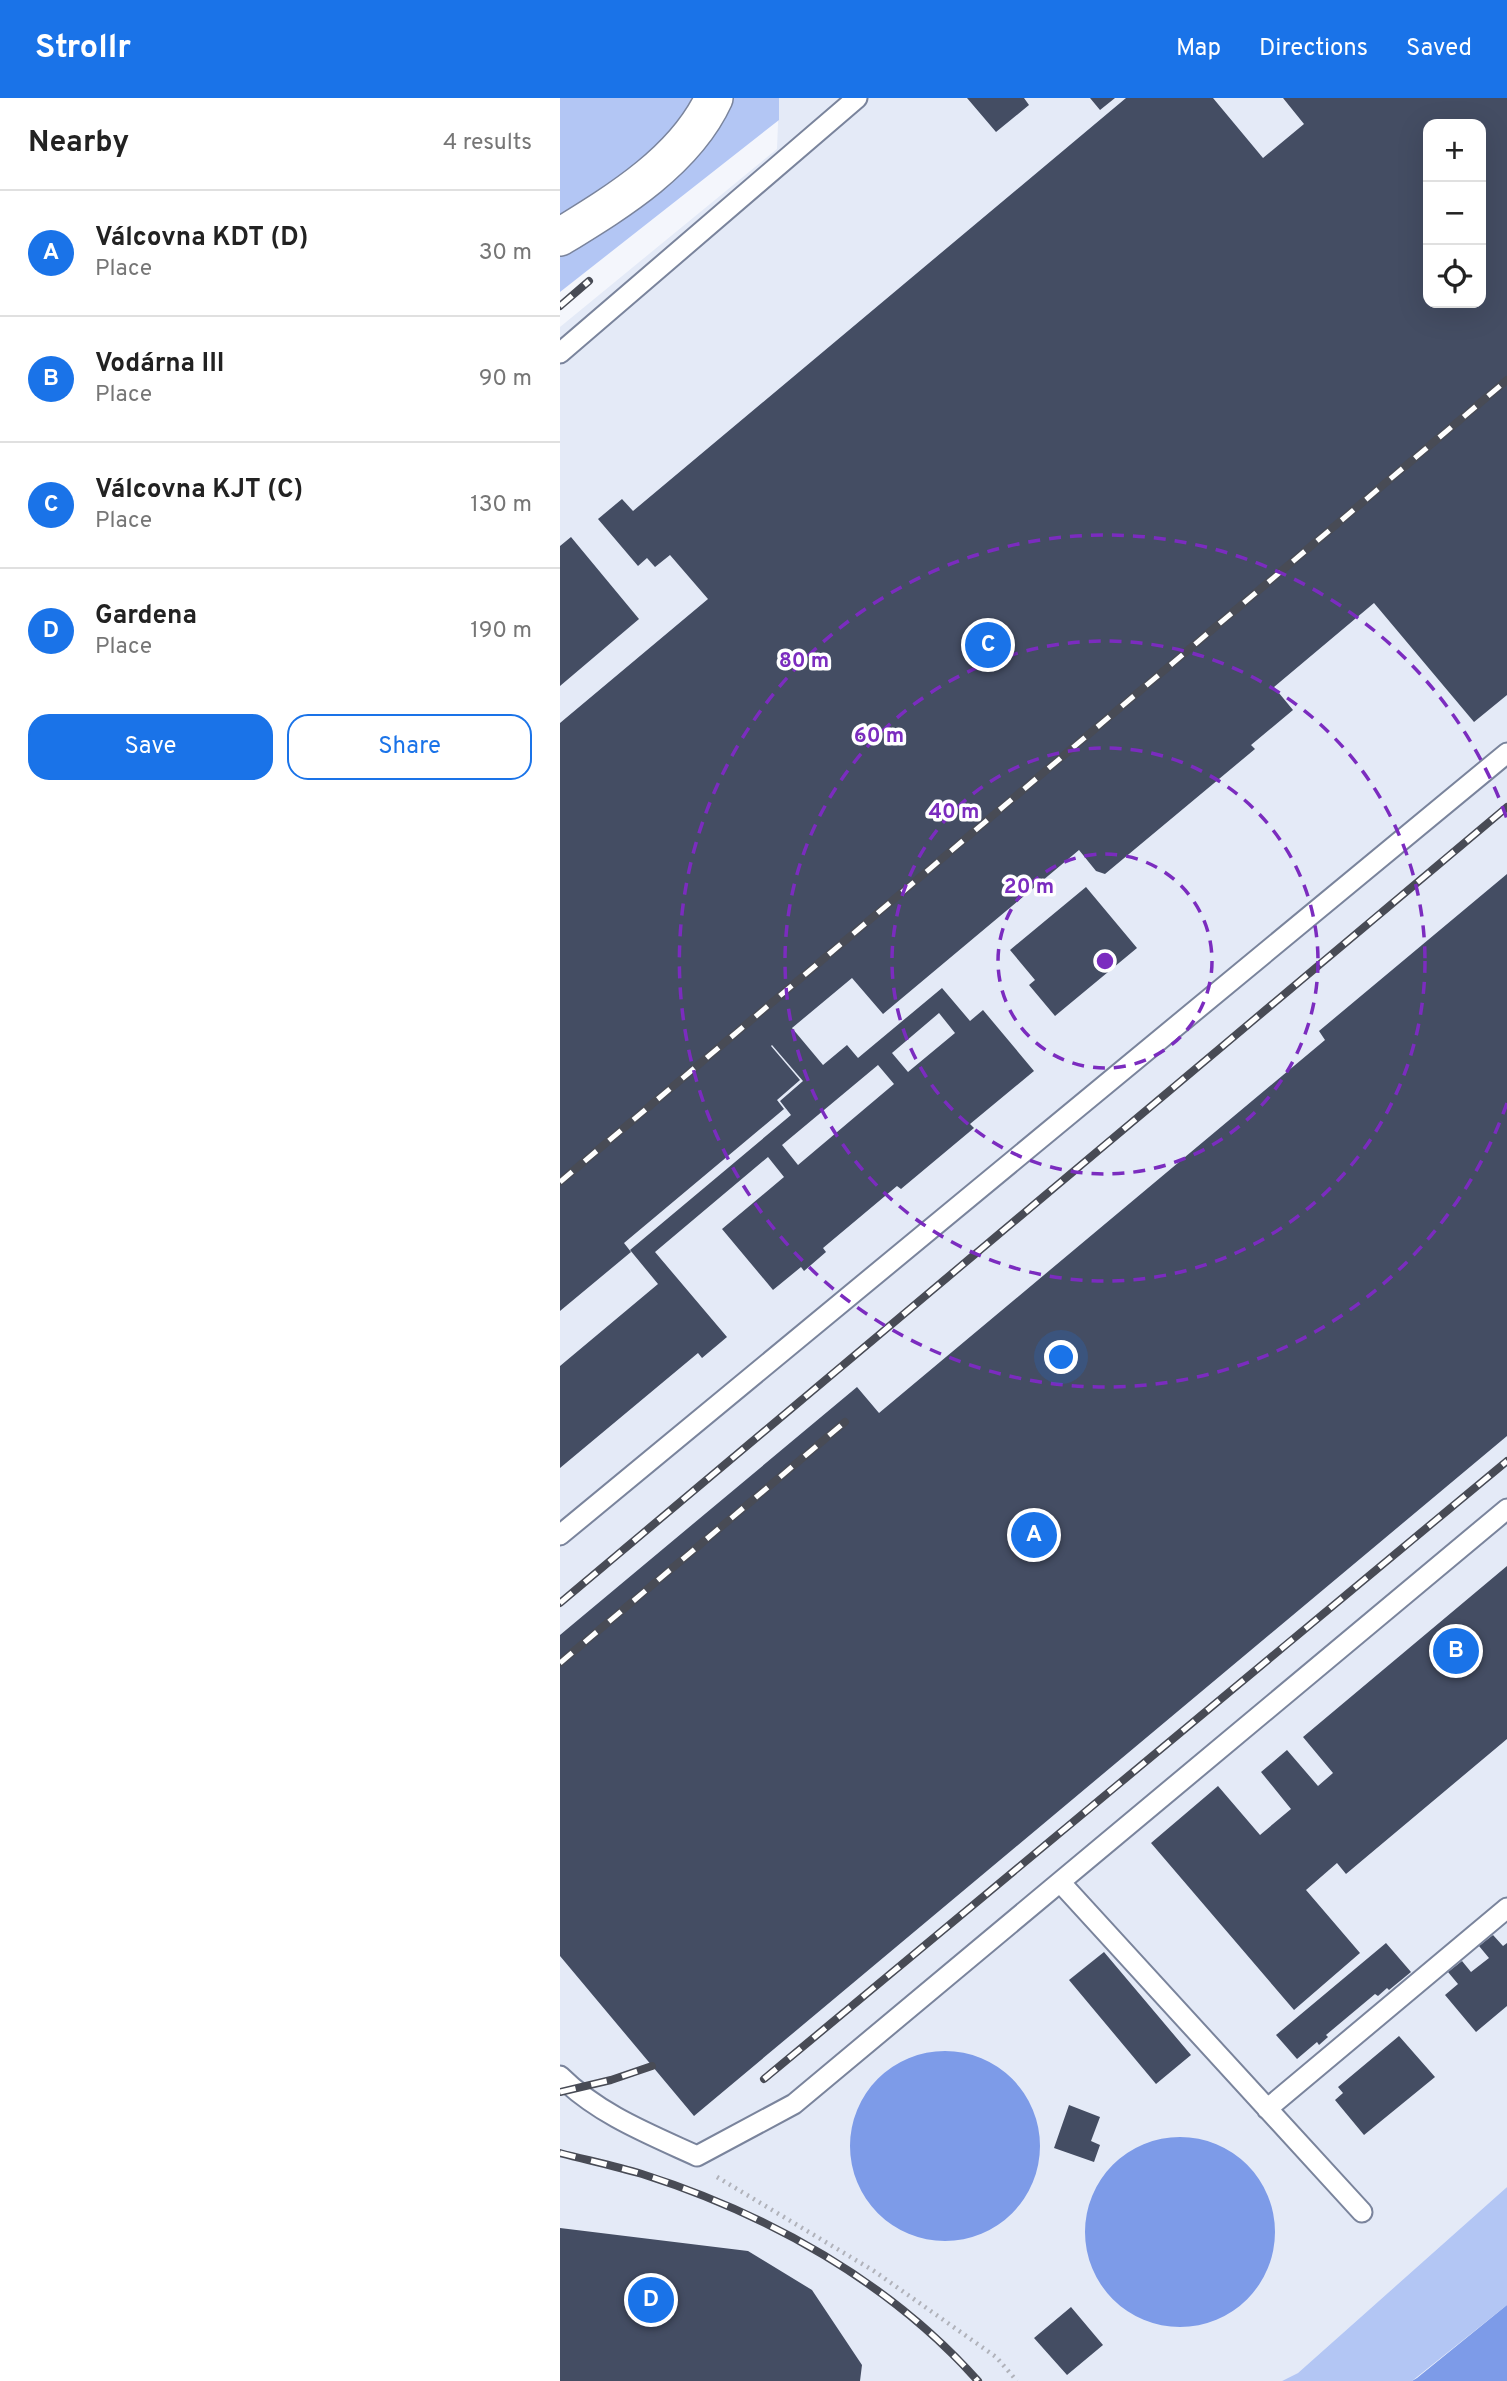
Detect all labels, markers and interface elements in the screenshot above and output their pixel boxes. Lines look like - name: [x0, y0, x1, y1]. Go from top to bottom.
- text: Strollr: [35, 28, 131, 70]
- text: Map: [1176, 34, 1221, 64]
- text: Directions: [1259, 34, 1368, 64]
- text: Saved: [1406, 34, 1472, 64]
- map controls: [1423, 119, 1486, 308]
- button: +: [1423, 119, 1486, 182]
- text: Nearby: [28, 125, 129, 162]
- text: 4 results: [443, 129, 532, 158]
- button: −: [1423, 182, 1486, 245]
- text: Válcovna KDT (D): [95, 222, 308, 255]
- text: A: [43, 239, 59, 268]
- text: 30 m: [479, 239, 532, 268]
- button: locate: [1423, 245, 1486, 308]
- text: Place: [95, 255, 152, 284]
- text: Vodárna III: [95, 348, 225, 381]
- text: B: [43, 365, 59, 394]
- text: 90 m: [479, 365, 532, 394]
- text: Place: [95, 381, 152, 410]
- text: Válcovna KJT (C): [95, 474, 303, 507]
- text: C: [44, 491, 58, 520]
- text: 130 m: [470, 491, 532, 520]
- text: Place: [95, 507, 152, 536]
- text: Gardena: [95, 600, 197, 633]
- text: D: [43, 617, 59, 646]
- text: 190 m: [470, 617, 532, 646]
- pin: C: [965, 619, 1011, 671]
- text: Place: [95, 633, 152, 662]
- text: 80 m: [779, 648, 829, 675]
- button: Save: [28, 714, 273, 780]
- button: Share: [287, 714, 532, 780]
- text: 60 m: [854, 723, 904, 750]
- text: 40 m: [929, 799, 979, 826]
- text: 20 m: [1004, 874, 1054, 901]
- centre of rings: [1093, 949, 1117, 973]
- your location: [1044, 1340, 1078, 1374]
- pin: A: [1011, 1509, 1057, 1561]
- pin: B: [1433, 1625, 1479, 1677]
- pin: D: [628, 2274, 674, 2326]

